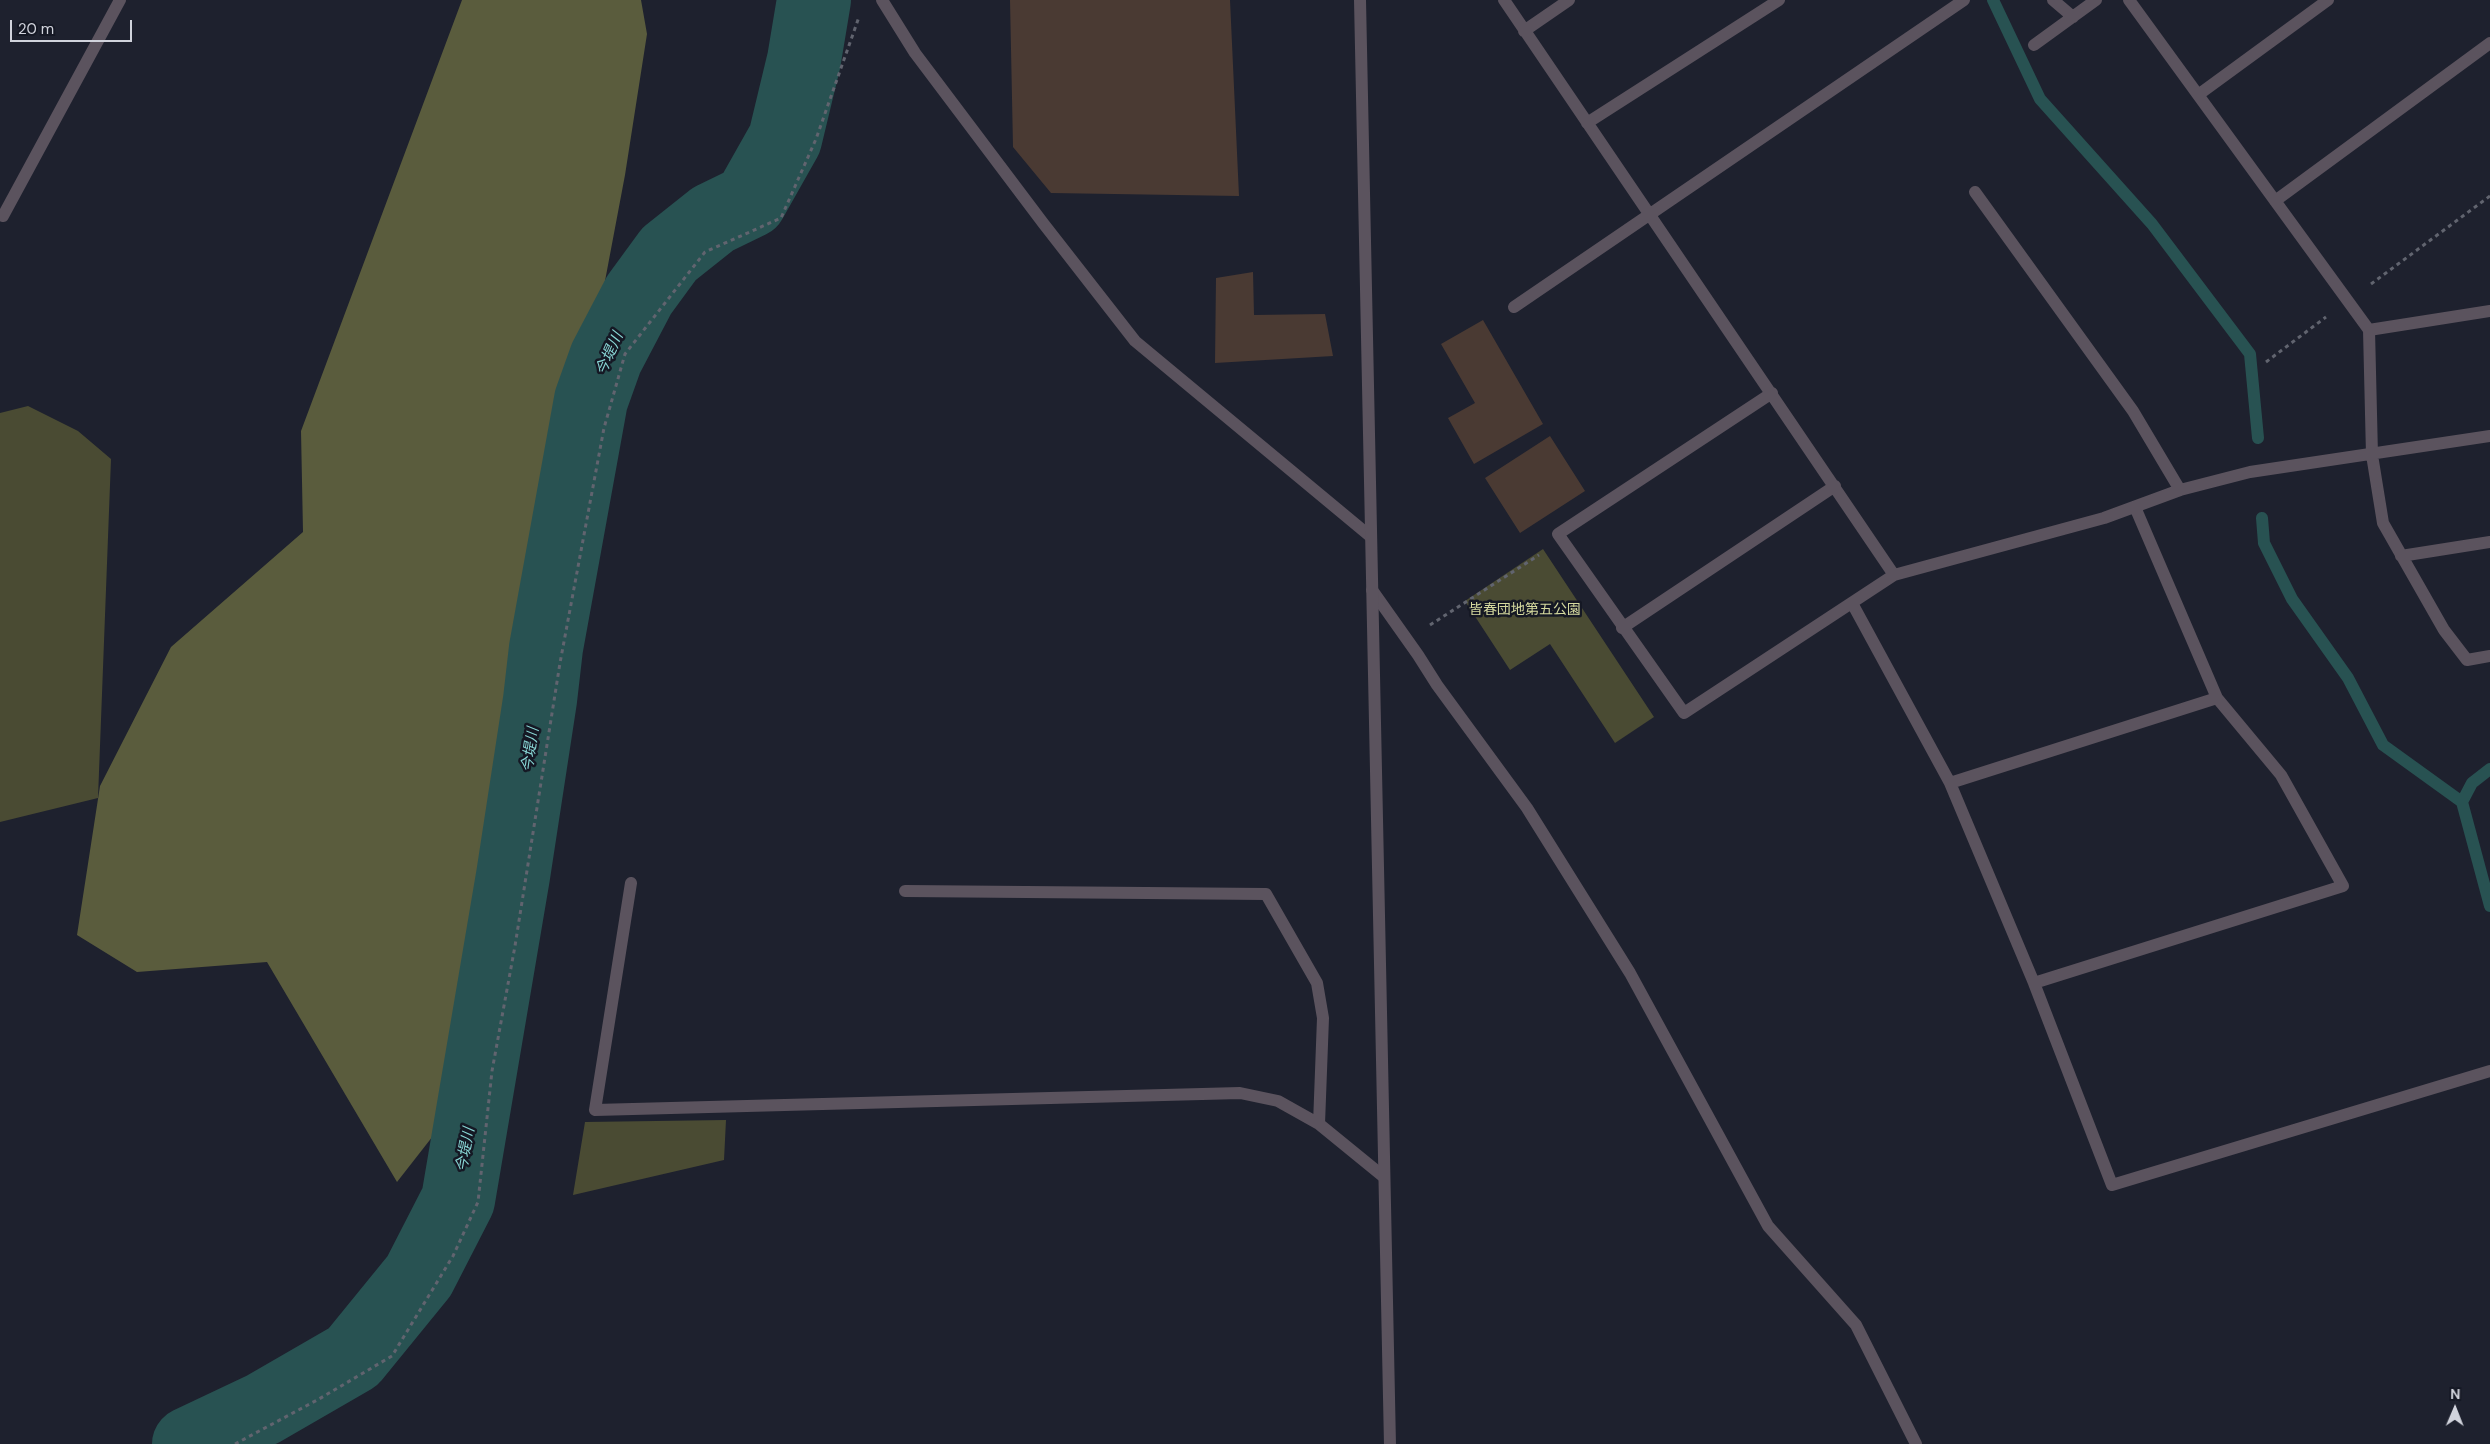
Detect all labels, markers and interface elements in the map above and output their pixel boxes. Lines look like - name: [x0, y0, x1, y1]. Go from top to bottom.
- scale bar: [12, 10, 135, 42]
- text: 20 m: [18, 19, 54, 39]
- water label: 今堤川: [593, 330, 627, 378]
- park label: 皆春団地第五公園: [1469, 602, 1581, 618]
- water label: 今堤川: [519, 726, 543, 774]
- water label: 今堤川: [453, 1126, 479, 1174]
- north arrow: [2430, 1384, 2480, 1434]
- text: N: [2450, 1385, 2461, 1403]

